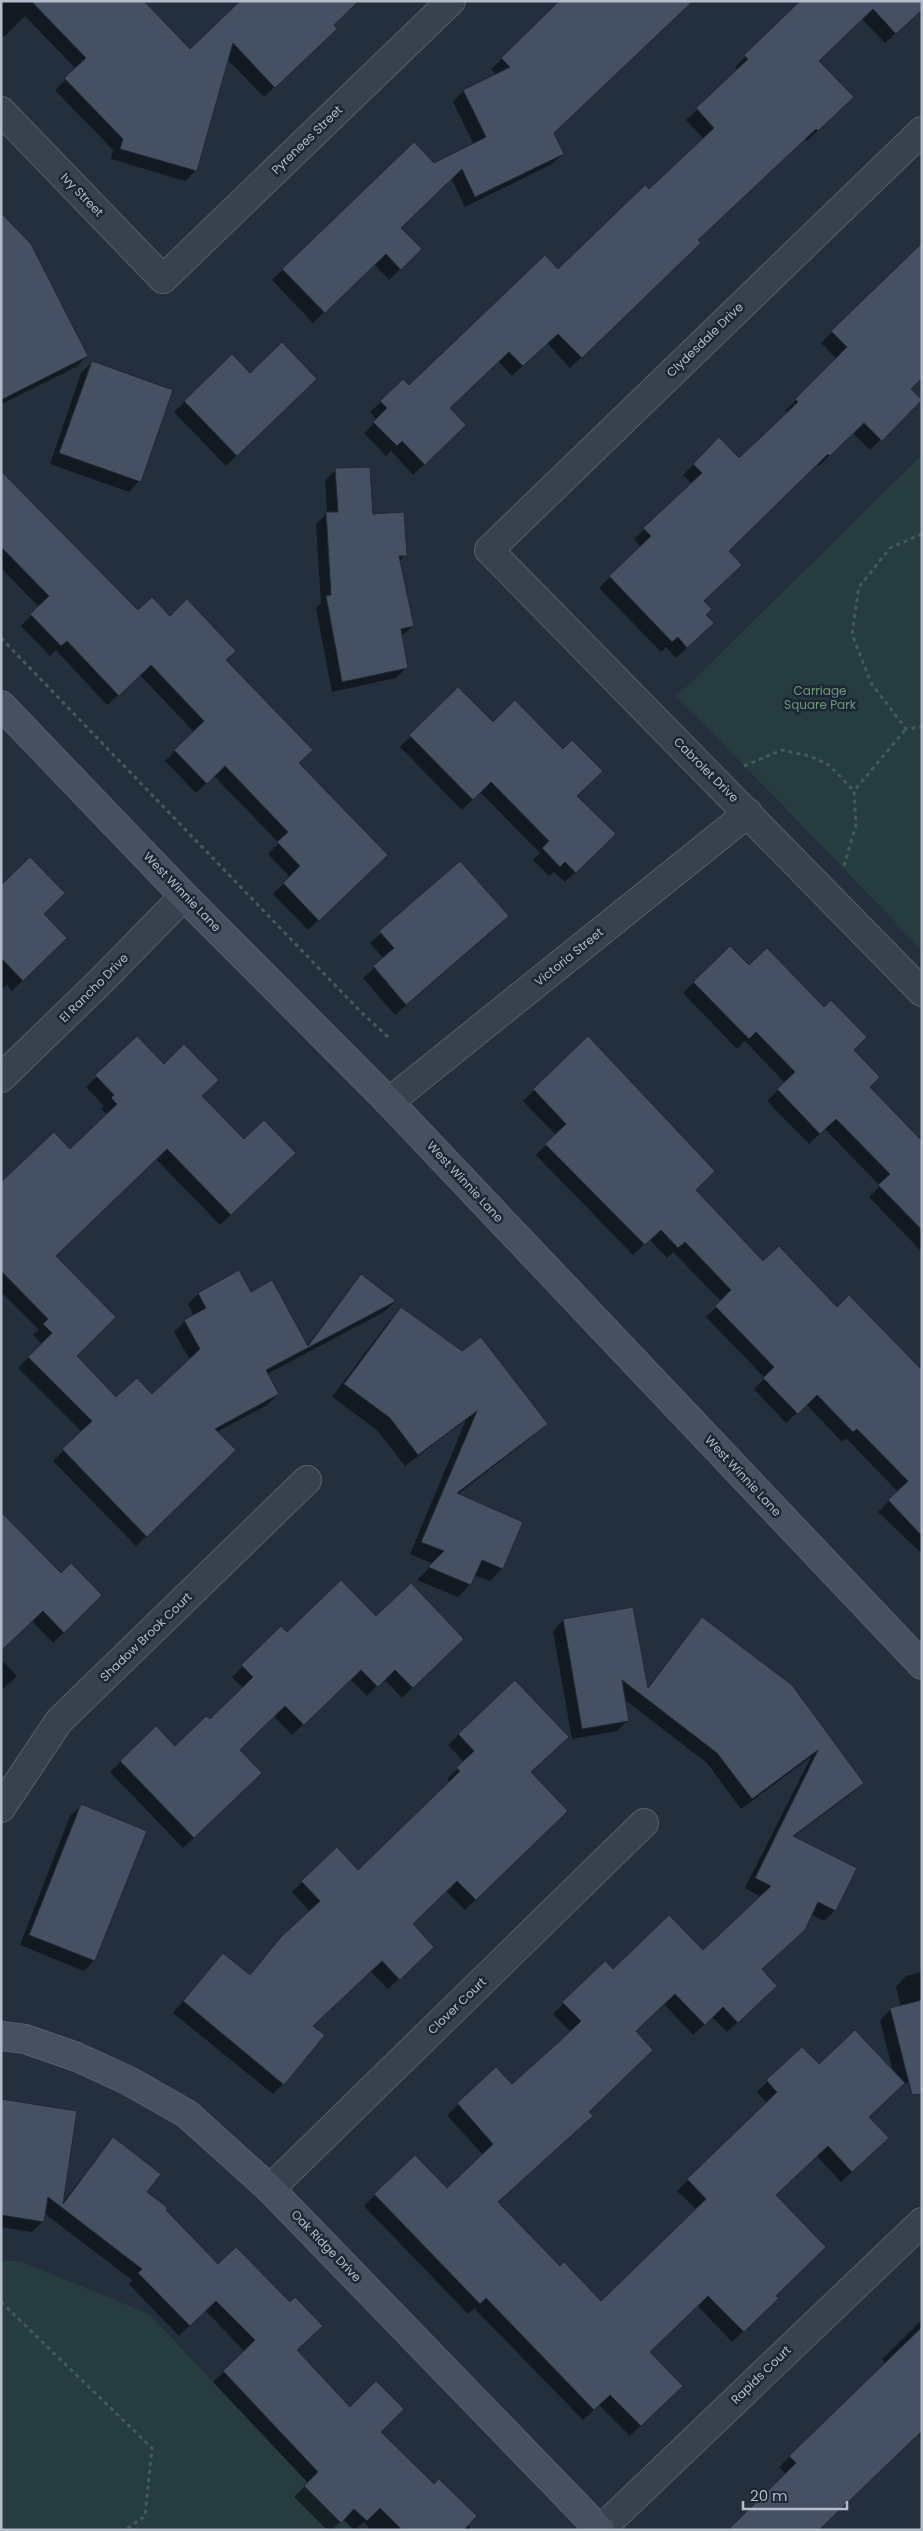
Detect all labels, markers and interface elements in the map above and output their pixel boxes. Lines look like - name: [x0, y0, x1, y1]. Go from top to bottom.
- street label: Pyrenees Street: [267, 101, 346, 178]
- street label: Ivy Street: [57, 169, 108, 220]
- street label: Clydesdale Drive: [663, 299, 747, 381]
- park label: Carriage Square Park: [784, 682, 857, 713]
- street label: Cabrolet Drive: [670, 733, 743, 806]
- street label: West Winnie Lane: [140, 848, 225, 935]
- street label: Victoria Street: [531, 923, 607, 990]
- street label: El Rancho Drive: [55, 949, 132, 1026]
- street label: West Winnie Lane: [423, 1137, 507, 1226]
- street label: West Winnie Lane: [701, 1431, 785, 1520]
- street label: Shadow Brook Court: [96, 1588, 195, 1685]
- street label: Clover Court: [424, 1973, 490, 2038]
- street label: Oak Ridge Drive: [288, 2206, 365, 2285]
- street label: Rapids Court: [727, 2342, 794, 2408]
- scale bar: [743, 2478, 847, 2510]
- text: 20 m: [750, 2485, 788, 2506]

